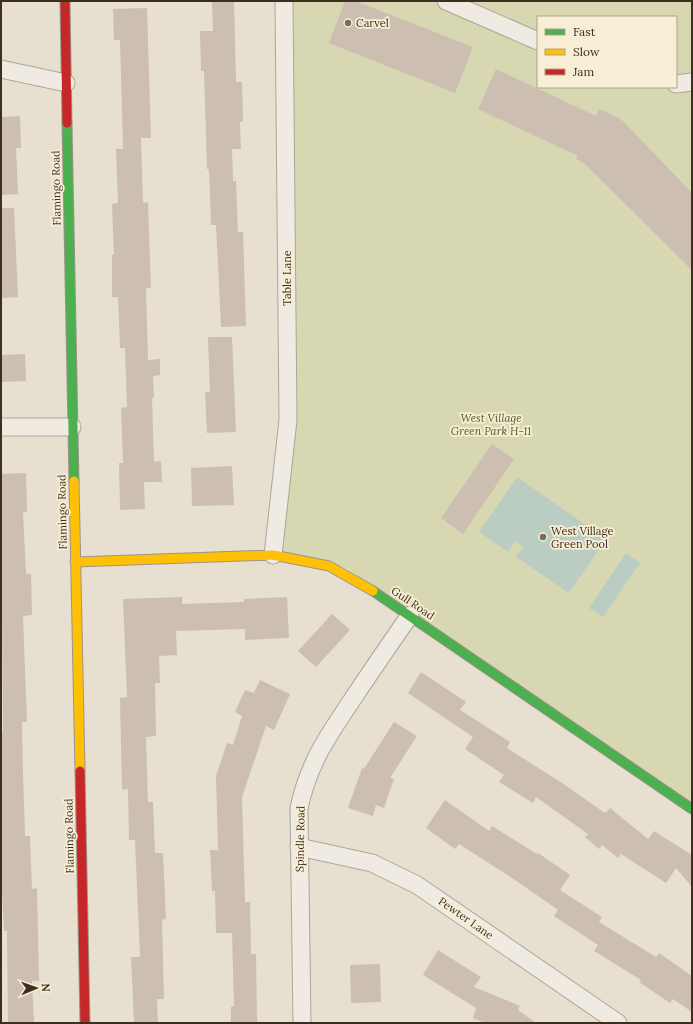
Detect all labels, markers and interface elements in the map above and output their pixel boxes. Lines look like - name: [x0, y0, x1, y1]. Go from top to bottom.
- place label: Carvel: [356, 16, 389, 30]
- legend: [537, 16, 677, 88]
- marker: Carvel: [343, 18, 353, 28]
- text: Fast: [573, 24, 596, 39]
- text: Slow: [573, 44, 600, 59]
- text: Jam: [572, 64, 594, 79]
- street label: Flamingo Road: [48, 150, 64, 226]
- street label: Table Lane: [280, 250, 294, 306]
- park label: West Village Green Park H-11: [451, 411, 531, 438]
- street label: Flamingo Road: [54, 474, 70, 550]
- place label: West Village Green Pool: [551, 524, 614, 551]
- marker: West Village Green Pool: [538, 532, 548, 542]
- street label: Gull Road: [389, 583, 438, 623]
- street label: Flamingo Road: [61, 798, 77, 874]
- street label: Spindle Road: [292, 805, 308, 872]
- street label: Pewter Lane: [436, 894, 496, 942]
- north arrow: [16, 968, 56, 1008]
- text: N: [39, 983, 53, 993]

